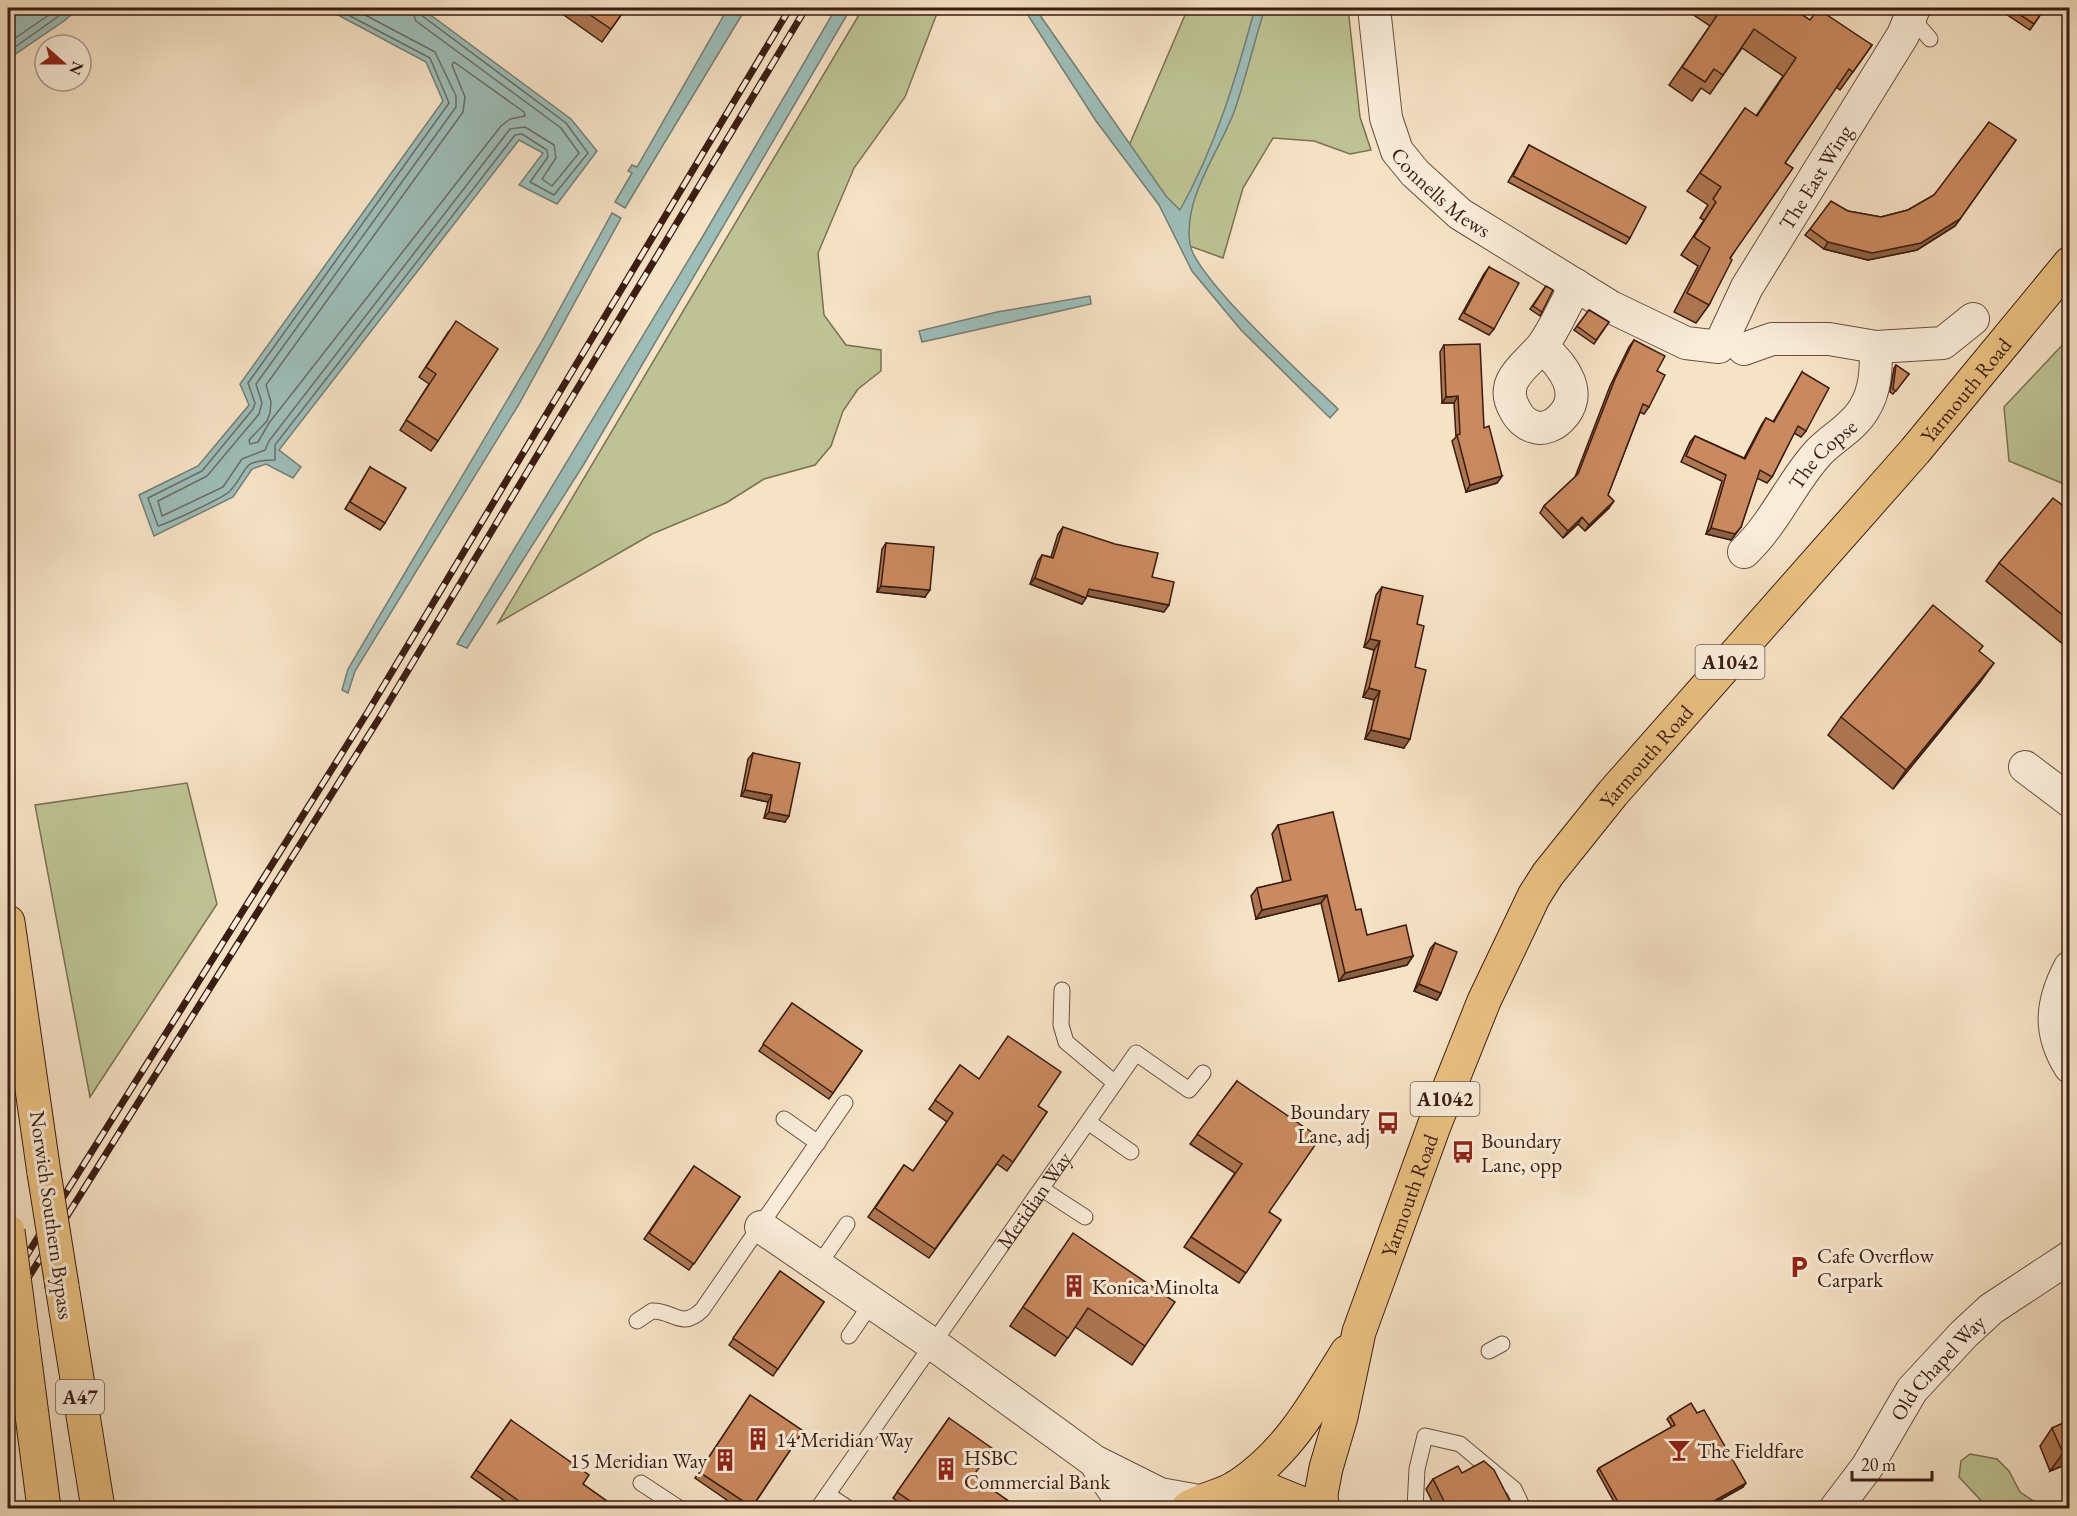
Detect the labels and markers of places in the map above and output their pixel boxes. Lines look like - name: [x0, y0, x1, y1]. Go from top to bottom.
- place label: Boundary Lane, adj: [1290, 1098, 1371, 1149]
- bus stop icon: Boundary Lane, adj: [1375, 1110, 1401, 1136]
- place label: Boundary Lane, opp: [1481, 1127, 1562, 1178]
- bus stop icon: Boundary Lane, opp: [1450, 1139, 1476, 1165]
- place label: Cafe Overflow Carpark: [1817, 1242, 1934, 1293]
- parking icon: Cafe Overflow Carpark: [1786, 1254, 1812, 1280]
- building icon: Konica Minolta: [1061, 1273, 1087, 1299]
- place label: Konica Minolta: [1092, 1273, 1220, 1300]
- building icon: 14 Meridian Way: [745, 1426, 771, 1452]
- place label: 14 Meridian Way: [776, 1426, 914, 1453]
- bar icon: The Fieldfare: [1666, 1437, 1692, 1463]
- place label: The Fieldfare: [1697, 1437, 1804, 1464]
- place label: HSBC Commercial Bank: [964, 1444, 1111, 1495]
- place label: 15 Meridian Way: [570, 1447, 708, 1474]
- building icon: 15 Meridian Way: [712, 1447, 738, 1473]
- building icon: HSBC Commercial Bank: [933, 1456, 959, 1482]

